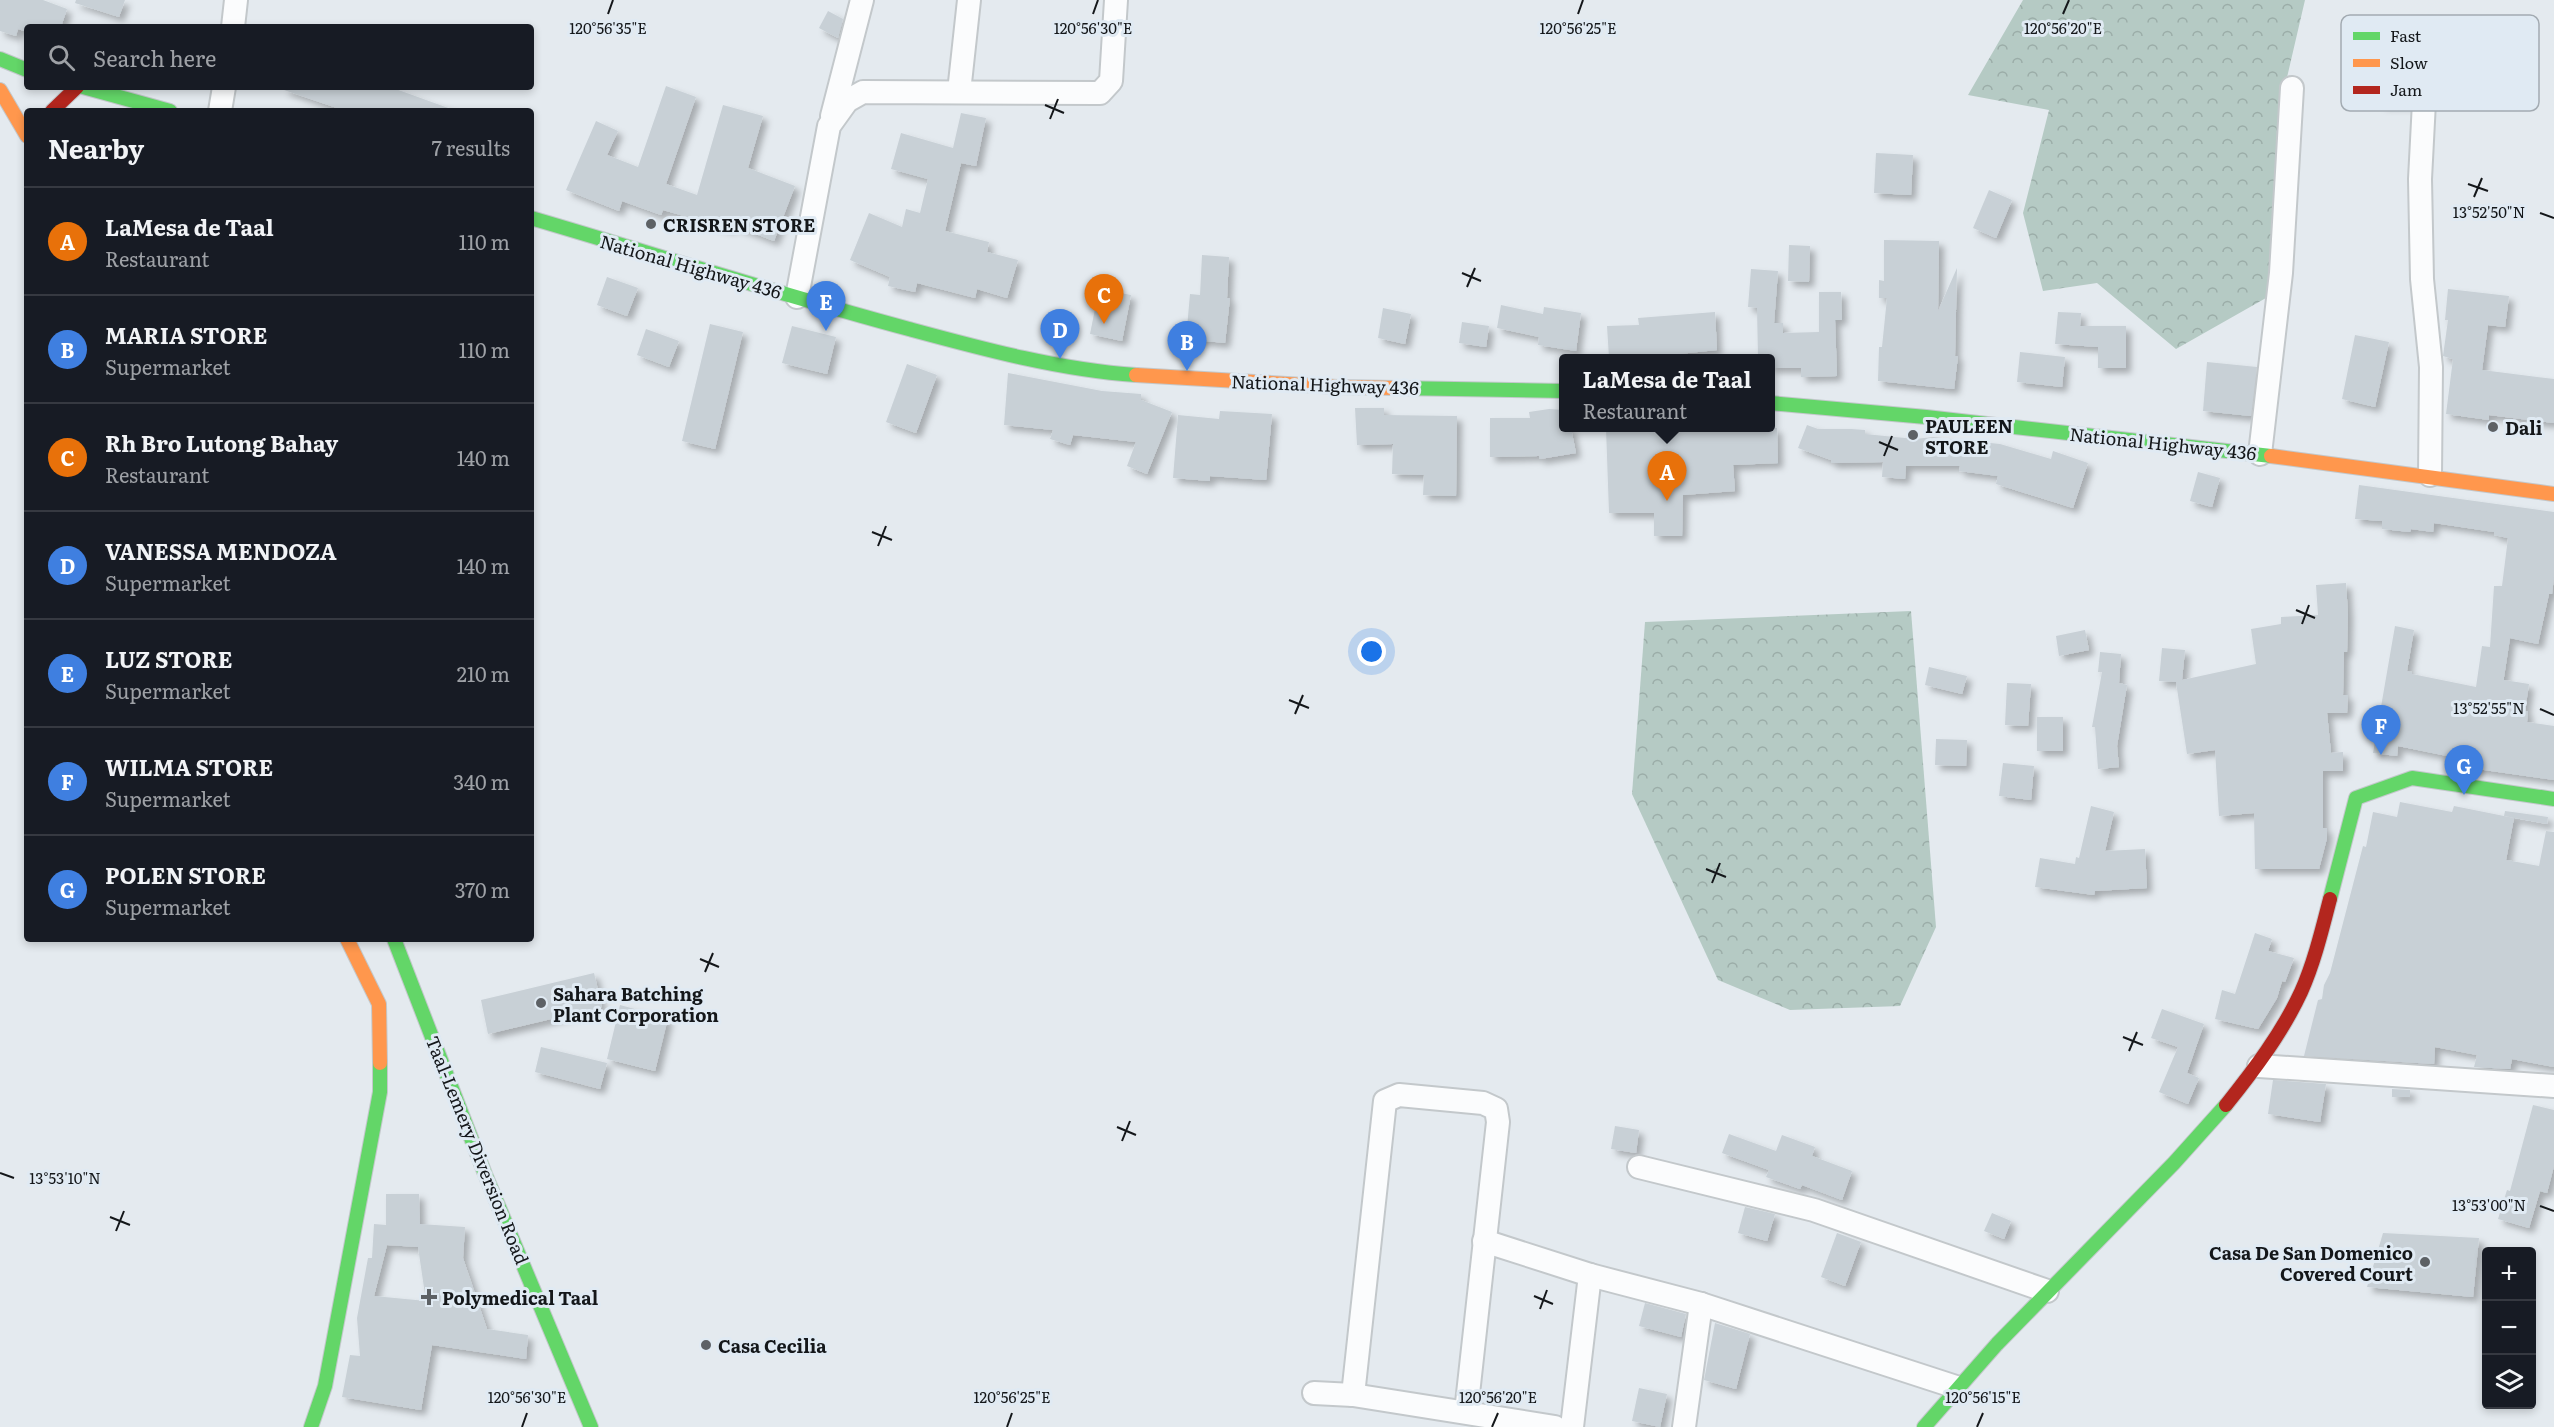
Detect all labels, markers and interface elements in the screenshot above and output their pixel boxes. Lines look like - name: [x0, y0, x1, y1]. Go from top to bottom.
- legend: [2341, 15, 2539, 111]
- text: 120°56'35"E: [569, 16, 647, 39]
- text: 120°56'30"E: [1054, 16, 1132, 39]
- text: 120°56'25"E: [1539, 16, 1617, 39]
- text: 120°56'20"E: [2024, 16, 2102, 39]
- text: Fast: [2390, 23, 2422, 47]
- search box: [24, 24, 534, 90]
- icon: search: [45, 41, 78, 74]
- text: Search here: [93, 41, 216, 74]
- text: Slow: [2390, 50, 2428, 74]
- text: Jam: [2390, 77, 2423, 101]
- text: Nearby: [48, 128, 144, 167]
- text: 7 results: [432, 132, 510, 162]
- text: 13°52'50"N: [2453, 200, 2525, 223]
- text: LaMesa de Taal: [105, 210, 274, 243]
- place label: CRISREN STORE: [663, 211, 815, 238]
- marker: CRISREN STORE: [644, 217, 658, 231]
- text: A: [60, 226, 75, 256]
- text: 110 m: [459, 226, 510, 256]
- street label: National Highway 436: [597, 227, 785, 305]
- text: Restaurant: [105, 243, 209, 273]
- pin: C: [1084, 274, 1124, 324]
- pin: E: [806, 282, 846, 331]
- pin: D: [1040, 310, 1080, 359]
- text: MARIA STORE: [105, 318, 268, 351]
- pin: B: [1168, 322, 1206, 371]
- text: B: [61, 334, 74, 364]
- text: 110 m: [459, 334, 510, 364]
- text: Supermarket: [105, 351, 231, 381]
- popup: [1559, 354, 1775, 432]
- text: LaMesa de Taal: [1583, 362, 1751, 395]
- street label: National Highway 436: [1231, 367, 1420, 401]
- text: Restaurant: [1583, 395, 1687, 425]
- place label: PAULEEN STORE: [1925, 412, 2013, 460]
- place label: Dali: [2505, 414, 2543, 441]
- street label: National Highway 436: [2068, 420, 2258, 466]
- marker: Dali: [2486, 420, 2500, 434]
- text: Rh Bro Lutong Bahay: [105, 426, 338, 459]
- marker: PAULEEN STORE: [1906, 428, 1920, 442]
- text: C: [60, 442, 75, 472]
- text: 140 m: [457, 442, 510, 472]
- pin: A: [1648, 452, 1686, 501]
- text: Restaurant: [105, 459, 209, 489]
- text: VANESSA MENDOZA: [105, 534, 337, 567]
- text: D: [60, 550, 75, 580]
- text: 140 m: [457, 550, 510, 580]
- text: Supermarket: [105, 567, 231, 597]
- your location: [1357, 637, 1386, 666]
- text: LUZ STORE: [105, 642, 232, 675]
- text: E: [61, 658, 74, 688]
- text: 210 m: [457, 658, 510, 688]
- text: Supermarket: [105, 675, 231, 705]
- text: 13°52'55"N: [2453, 696, 2525, 719]
- pin: F: [2362, 706, 2400, 755]
- pin: G: [2444, 746, 2484, 795]
- text: WILMA STORE: [105, 750, 273, 783]
- text: F: [61, 766, 74, 796]
- text: 340 m: [453, 766, 510, 796]
- text: Supermarket: [105, 783, 231, 813]
- text: POLEN STORE: [105, 858, 266, 891]
- text: G: [60, 874, 75, 904]
- text: 370 m: [455, 874, 510, 904]
- text: Supermarket: [105, 891, 231, 921]
- place label: Sahara Batching Plant Corporation: [553, 980, 719, 1028]
- marker: Sahara Batching Plant Corporation: [534, 996, 548, 1010]
- street label: Taal-Lemery Diversion Road: [420, 1032, 536, 1268]
- text: 13°53'10"N: [29, 1166, 101, 1189]
- text: 13°53'00"N: [2452, 1193, 2526, 1216]
- place label: Casa De San Domenico Covered Court: [2209, 1239, 2413, 1287]
- map controls: [2482, 1247, 2536, 1409]
- button: +: [2482, 1247, 2536, 1301]
- marker: Casa De San Domenico Covered Court: [2418, 1255, 2432, 1269]
- place label: Polymedical Taal: [442, 1284, 599, 1311]
- marker: Polymedical Taal: [420, 1288, 438, 1306]
- button: −: [2482, 1301, 2536, 1355]
- place label: Casa Cecilia: [718, 1332, 827, 1359]
- marker: Casa Cecilia: [699, 1338, 713, 1352]
- button: layers: [2482, 1355, 2536, 1409]
- text: 120°56'30"E: [488, 1385, 566, 1408]
- text: 120°56'25"E: [973, 1385, 1051, 1408]
- text: 120°56'20"E: [1459, 1385, 1537, 1408]
- text: 120°56'15"E: [1945, 1385, 2021, 1408]

